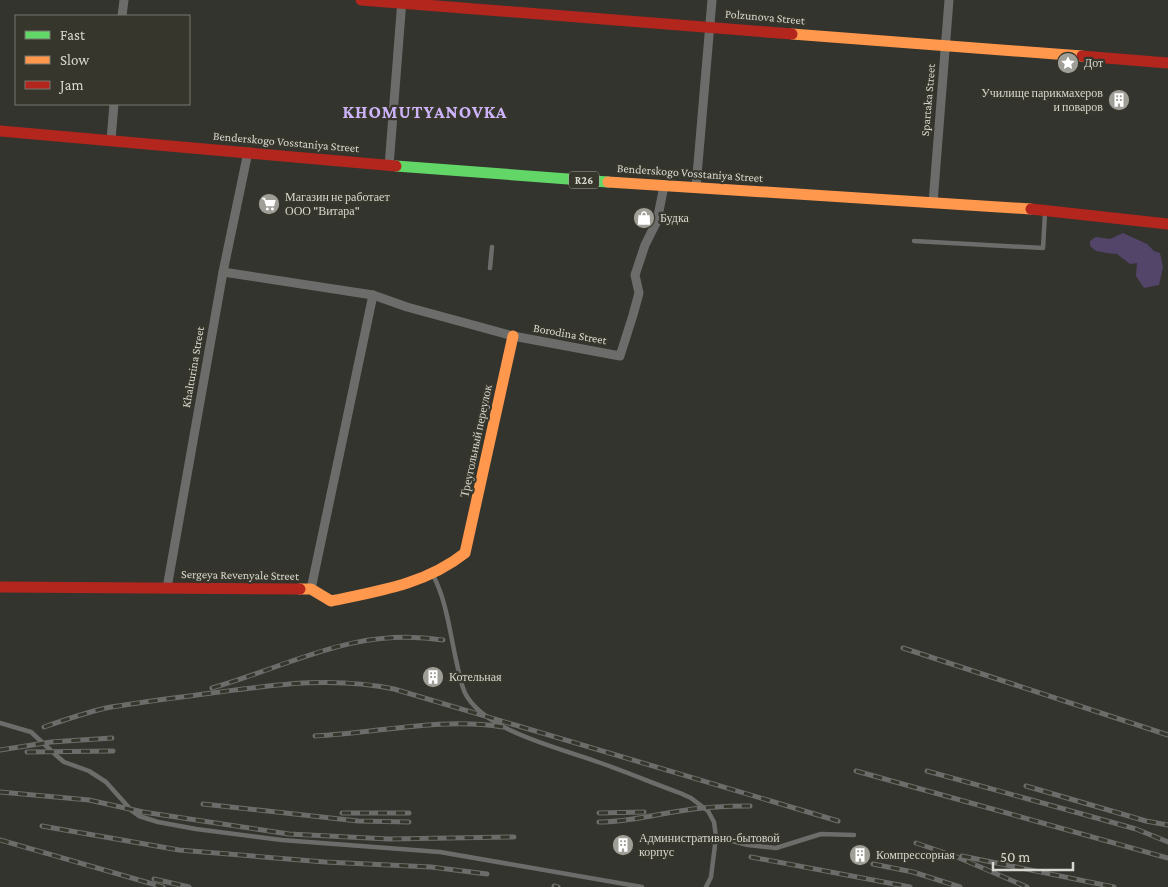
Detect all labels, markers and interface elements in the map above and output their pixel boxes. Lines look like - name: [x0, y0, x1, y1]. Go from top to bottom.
- street label: Polzunova Street: [724, 7, 807, 28]
- legend: [15, 15, 190, 105]
- text: Fast: [60, 27, 86, 43]
- place icon: Дот: [1056, 51, 1080, 75]
- text: Slow: [60, 52, 90, 68]
- place label: Дот: [1084, 56, 1104, 70]
- street label: Spartaka Street: [918, 62, 938, 137]
- text: Jam: [58, 77, 83, 94]
- place label: Училище парикмахеров и поваров: [981, 86, 1103, 114]
- building icon: Училище парикмахеров и поваров: [1107, 88, 1131, 112]
- district label: KHOMUTYANOVKA: [343, 102, 507, 122]
- street label: Benderskogo Vosstaniya Street: [212, 129, 361, 155]
- street label: Benderskogo Vosstaniya Street: [616, 161, 765, 185]
- road number: R26: [569, 172, 599, 188]
- place label: Магазин не работает ООО "Витара": [285, 190, 390, 218]
- supermarket icon: Магазин не работает ООО "Витара": [257, 192, 281, 216]
- shop icon: Будка: [632, 206, 656, 230]
- place label: Будка: [660, 211, 690, 225]
- street label: Borodina Street: [532, 321, 609, 348]
- street label: Khalturina Street: [179, 324, 207, 409]
- street label: Треугольный переулок: [457, 383, 495, 499]
- street label: Sergeya Revenyale Street: [181, 567, 300, 583]
- building icon: Котельная: [421, 665, 445, 689]
- place label: Котельная: [449, 670, 502, 684]
- place label: Административно-бытовой корпус: [639, 831, 780, 859]
- building icon: Административно-бытовой корпус: [611, 833, 635, 857]
- scale bar: [993, 840, 1073, 872]
- building icon: Компрессорная: [848, 843, 872, 867]
- place label: Компрессорная: [876, 848, 955, 862]
- text: 50 m: [1000, 849, 1030, 865]

